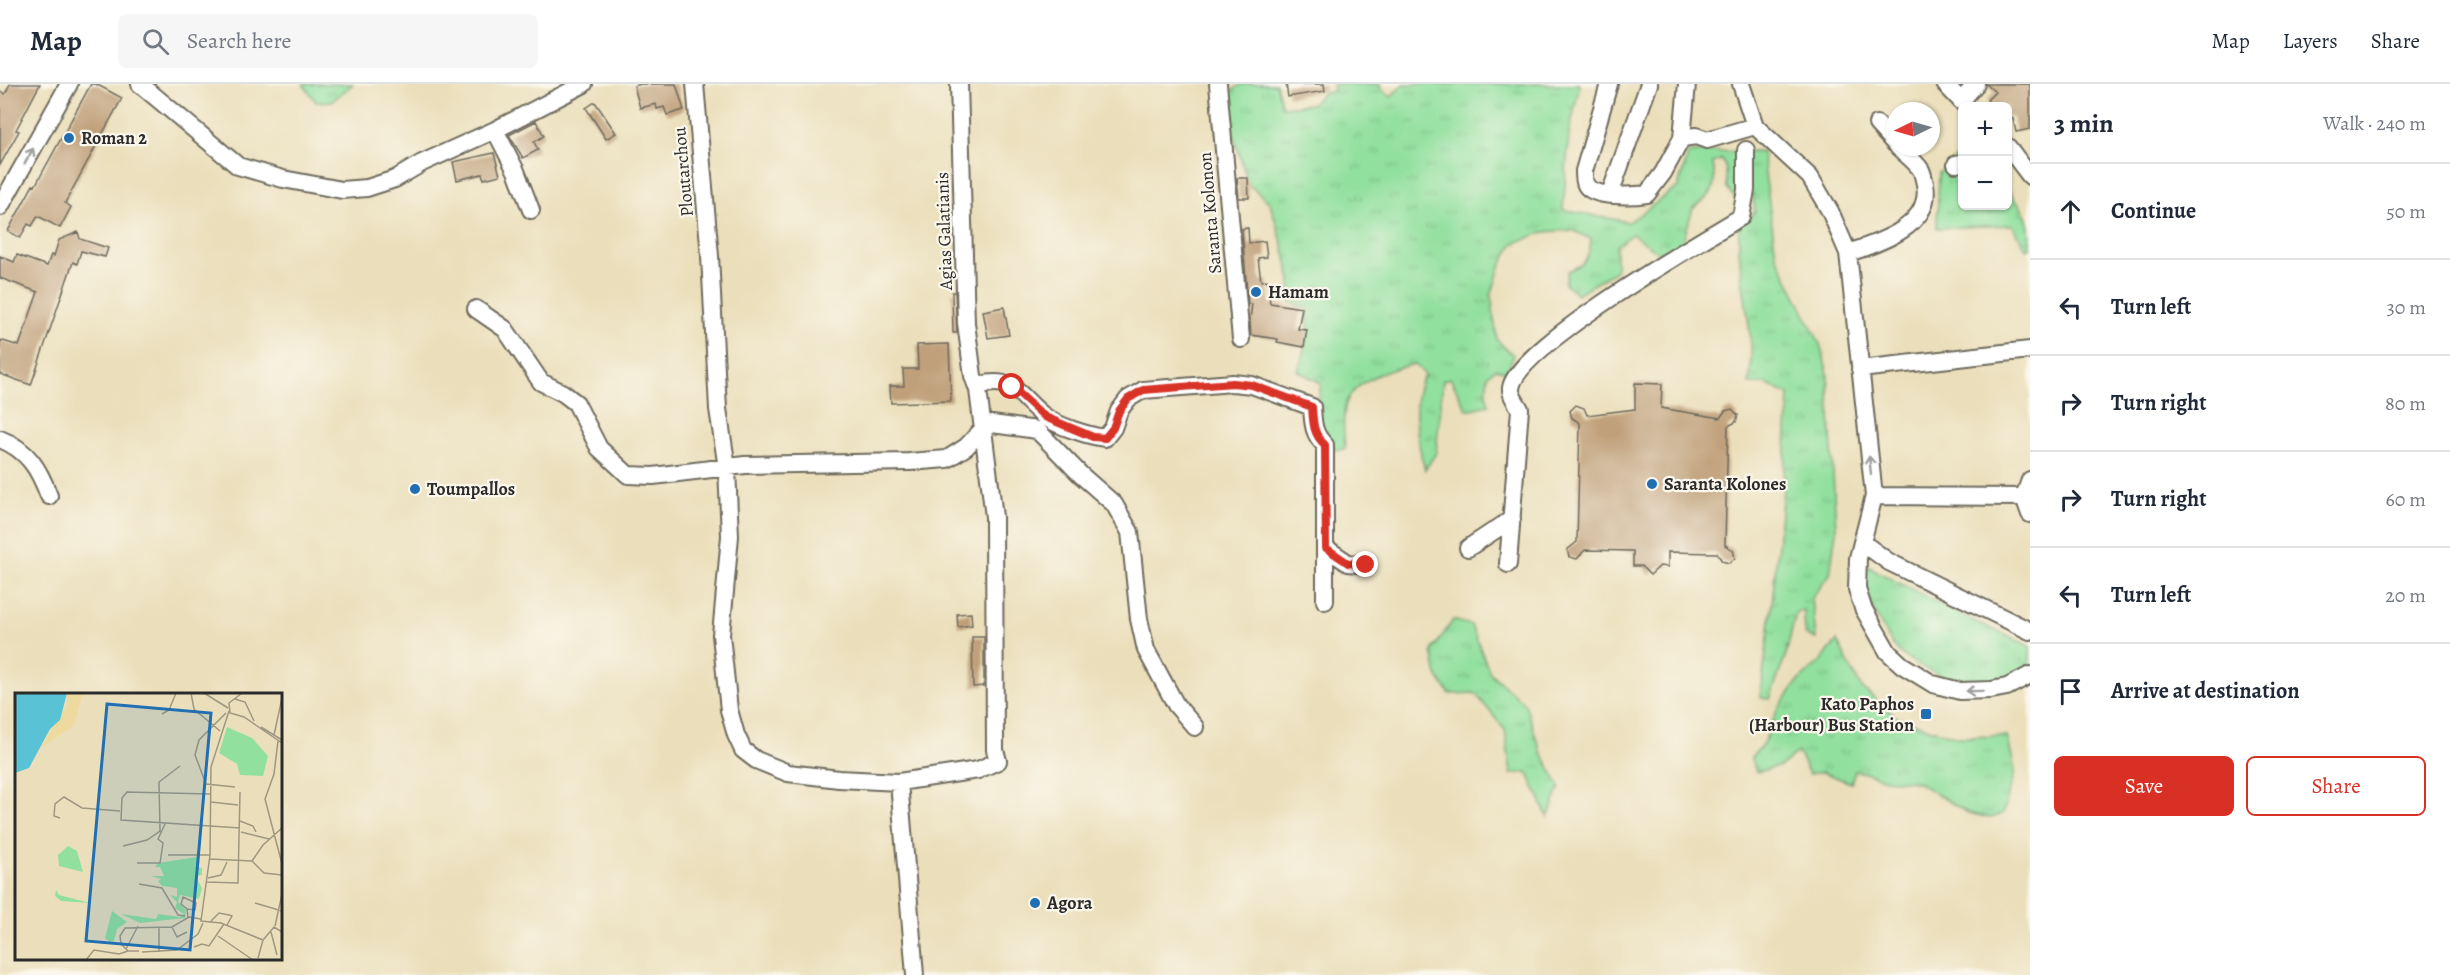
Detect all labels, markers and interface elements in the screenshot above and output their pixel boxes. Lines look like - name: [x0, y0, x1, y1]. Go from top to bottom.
- search box: [118, 14, 538, 68]
- text: Map: [30, 22, 82, 60]
- icon: search: [139, 25, 172, 58]
- text: Search here: [187, 26, 291, 56]
- text: Map: [2211, 27, 2250, 55]
- text: Layers: [2283, 27, 2338, 55]
- text: Share: [2371, 27, 2420, 55]
- north arrow: [1886, 102, 1940, 156]
- map controls: [1958, 102, 2012, 210]
- button: +: [1958, 102, 2012, 156]
- text: 3 min: [2054, 106, 2114, 141]
- text: Walk · 240 m: [2323, 110, 2426, 137]
- place label: Roman 2: [81, 126, 147, 150]
- street label: Ploutarchou: [667, 126, 699, 218]
- marker: Roman 2: [62, 131, 76, 145]
- one-way arrow: [24, 147, 35, 165]
- street label: Saranta Kolonon: [1193, 151, 1227, 275]
- button: −: [1958, 156, 2012, 210]
- street label: Agias Galatianis: [930, 171, 958, 292]
- icon: ahead: [2054, 195, 2087, 228]
- text: Continue: [2111, 196, 2196, 226]
- text: 50 m: [2386, 198, 2426, 225]
- place label: Hamam: [1268, 280, 1329, 304]
- marker: Hamam: [1249, 285, 1263, 299]
- icon: left: [2054, 291, 2087, 324]
- text: Turn left: [2111, 292, 2191, 322]
- text: 30 m: [2386, 294, 2426, 321]
- route start: [998, 373, 1024, 399]
- icon: right: [2054, 387, 2087, 420]
- text: Turn right: [2111, 388, 2207, 418]
- text: 80 m: [2385, 390, 2426, 417]
- one-way arrow: [1864, 456, 1875, 476]
- place label: Saranta Kolones: [1664, 472, 1786, 496]
- place label: Toumpallos: [427, 477, 515, 501]
- marker: Saranta Kolones: [1645, 477, 1659, 491]
- marker: Toumpallos: [408, 482, 422, 496]
- icon: right: [2054, 483, 2087, 516]
- text: Turn right: [2111, 484, 2207, 514]
- text: 60 m: [2386, 486, 2426, 513]
- route end: [1352, 551, 1378, 577]
- icon: left: [2054, 579, 2087, 612]
- text: Turn left: [2111, 580, 2191, 610]
- text: 20 m: [2385, 582, 2426, 609]
- icon: arrive: [2054, 675, 2087, 708]
- text: Arrive at destination: [2111, 676, 2300, 706]
- one-way arrow: [1965, 685, 1985, 696]
- place label: Kato Paphos (Harbour) Bus Station: [1749, 692, 1914, 737]
- inset map: [15, 693, 282, 960]
- marker: Kato Paphos (Harbour) Bus Station: [1919, 707, 1933, 721]
- button: Save: [2054, 756, 2234, 816]
- button: Share: [2246, 756, 2426, 816]
- place label: Agora: [1046, 891, 1093, 915]
- marker: Agora: [1028, 896, 1042, 910]

